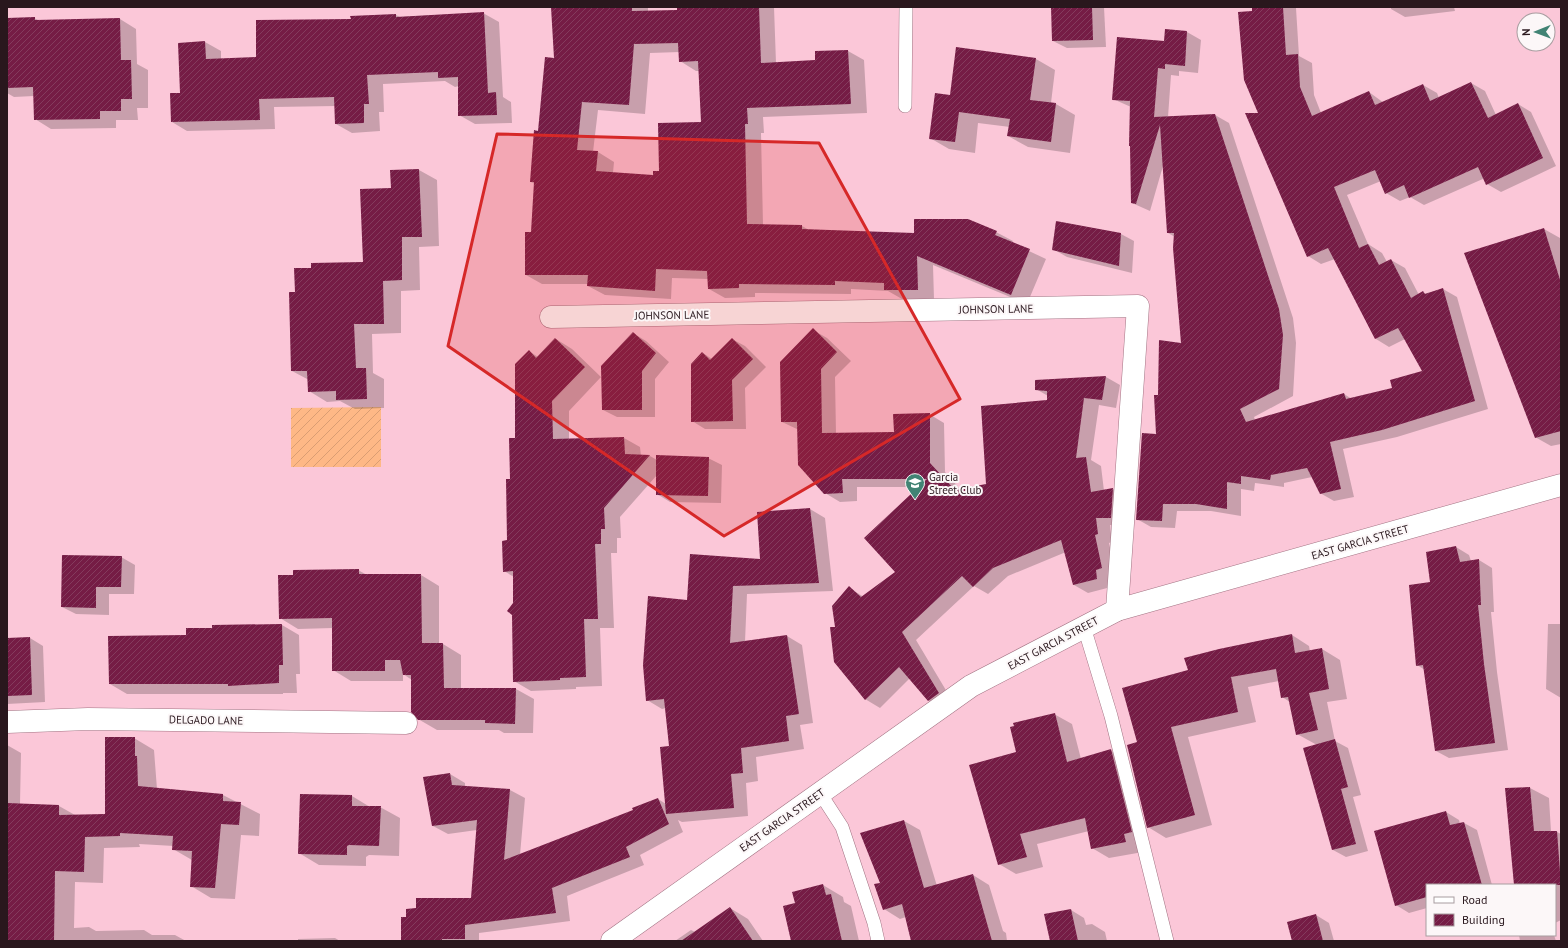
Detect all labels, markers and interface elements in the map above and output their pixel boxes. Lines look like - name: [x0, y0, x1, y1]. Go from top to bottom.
- north arrow: [1516, 12, 1556, 52]
- text: N: [1519, 28, 1533, 36]
- street label: JOHNSON LANE: [958, 301, 1034, 317]
- street label: JOHNSON LANE: [634, 307, 710, 323]
- place label: Garcia Street Club: [929, 470, 981, 497]
- school or university icon: Garcia Street Club: [904, 472, 926, 500]
- street label: EAST GARCIA STREET: [1310, 521, 1410, 563]
- street label: EAST GARCIA STREET: [1005, 613, 1101, 673]
- street label: DELGADO LANE: [169, 712, 243, 728]
- street label: EAST GARCIA STREET: [737, 785, 827, 855]
- legend: [1426, 884, 1556, 936]
- text: Road: [1462, 892, 1487, 907]
- text: Building: [1462, 912, 1505, 927]

